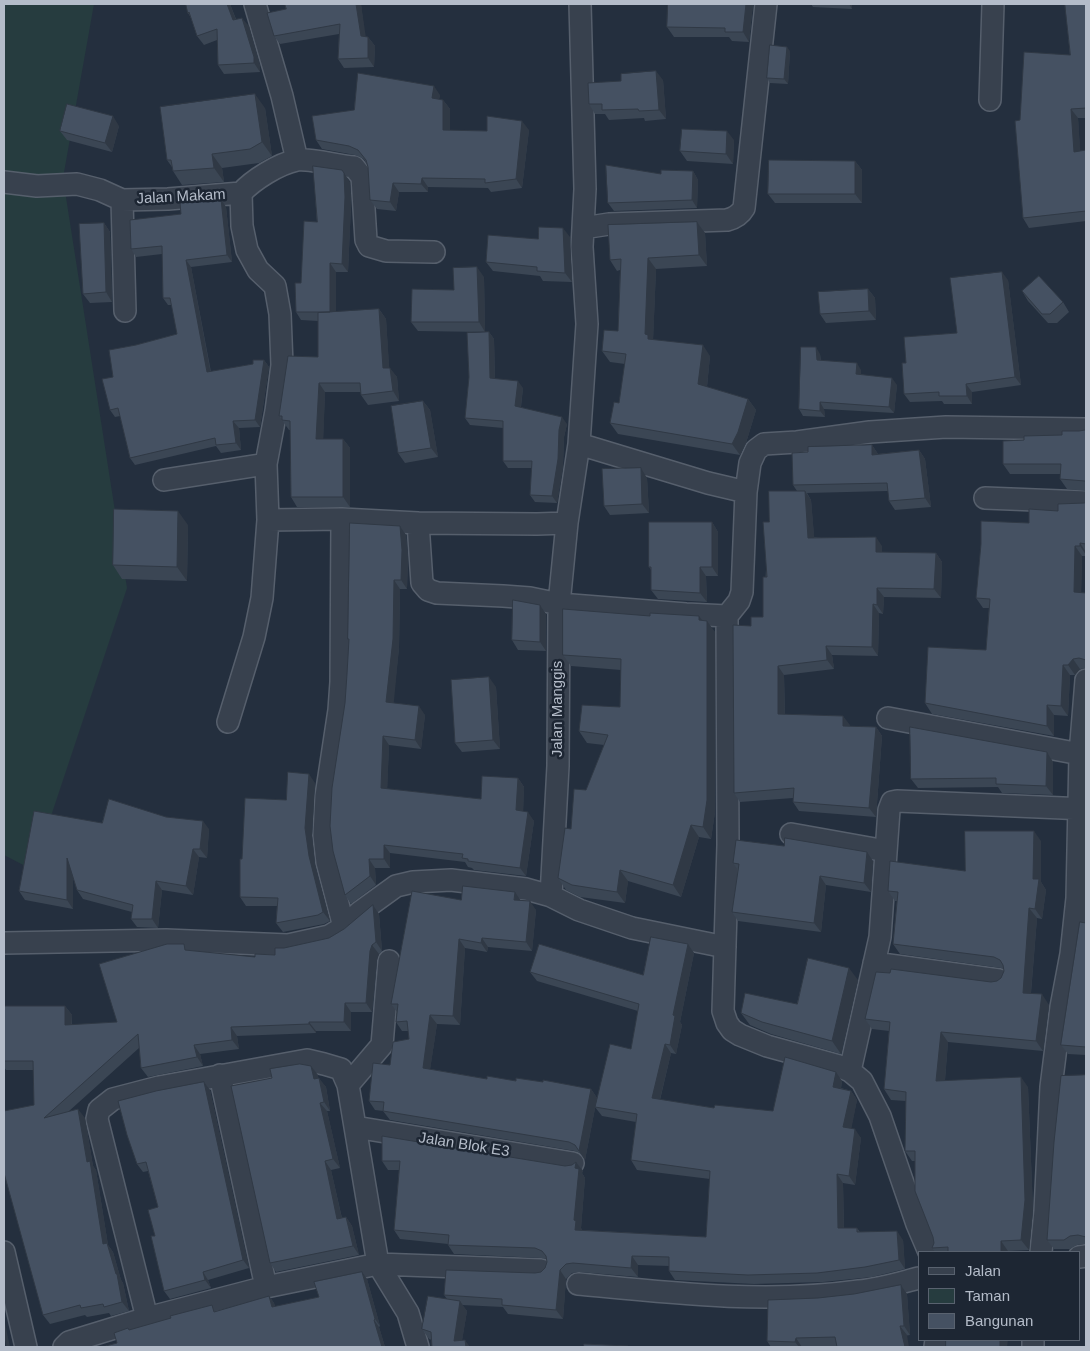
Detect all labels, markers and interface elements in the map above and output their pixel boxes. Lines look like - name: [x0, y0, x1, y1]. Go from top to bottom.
- street label: Jalan Makam: [136, 186, 226, 208]
- street label: Jalan Manggis: [549, 661, 567, 757]
- street label: Jalan Blok E3: [417, 1129, 511, 1161]
- legend: [918, 1251, 1080, 1341]
- text: Jalan: [965, 1262, 1001, 1279]
- text: Taman: [965, 1287, 1010, 1304]
- text: Bangunan: [965, 1312, 1033, 1329]

